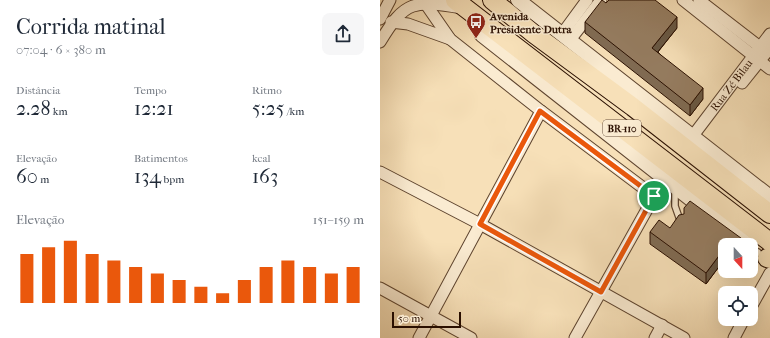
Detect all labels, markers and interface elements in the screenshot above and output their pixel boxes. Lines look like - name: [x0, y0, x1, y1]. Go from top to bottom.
- place label: Avenida Presidente Dutra: [489, 10, 573, 36]
- bus stop icon: Avenida Presidente Dutra: [465, 11, 487, 39]
- button: share: [322, 13, 364, 55]
- text: Corrida matinal: [16, 14, 166, 40]
- text: 07:04 · 6 × 380 m: [16, 42, 106, 57]
- street label: Rua Zé Bilau: [708, 56, 756, 114]
- text: Distância: [16, 84, 60, 97]
- text: Tempo: [134, 84, 167, 97]
- text: Ritmo: [252, 84, 282, 97]
- text: 2.28: [16, 97, 50, 120]
- text: 12:21: [134, 97, 174, 120]
- text: 5:25: [252, 97, 284, 120]
- text: km: [50, 105, 68, 118]
- text: /km: [284, 105, 304, 118]
- road number: BR-110: [603, 120, 641, 136]
- text: Elevação: [16, 152, 57, 165]
- text: Batimentos: [134, 152, 188, 165]
- text: kcal: [252, 152, 271, 165]
- text: 60: [16, 165, 38, 188]
- text: 134: [134, 165, 161, 188]
- text: 163: [252, 165, 278, 188]
- text: m: [38, 173, 49, 186]
- text: bpm: [161, 173, 184, 186]
- pin: [637, 179, 671, 213]
- icon: arrive: [643, 185, 665, 207]
- text: Elevação: [16, 212, 64, 227]
- text: 151–159 m: [313, 212, 364, 227]
- north arrow: [718, 238, 758, 278]
- map controls: [718, 238, 758, 326]
- button: locate: [718, 286, 758, 326]
- scale bar: [392, 310, 461, 329]
- text: 50 m: [398, 312, 420, 325]

